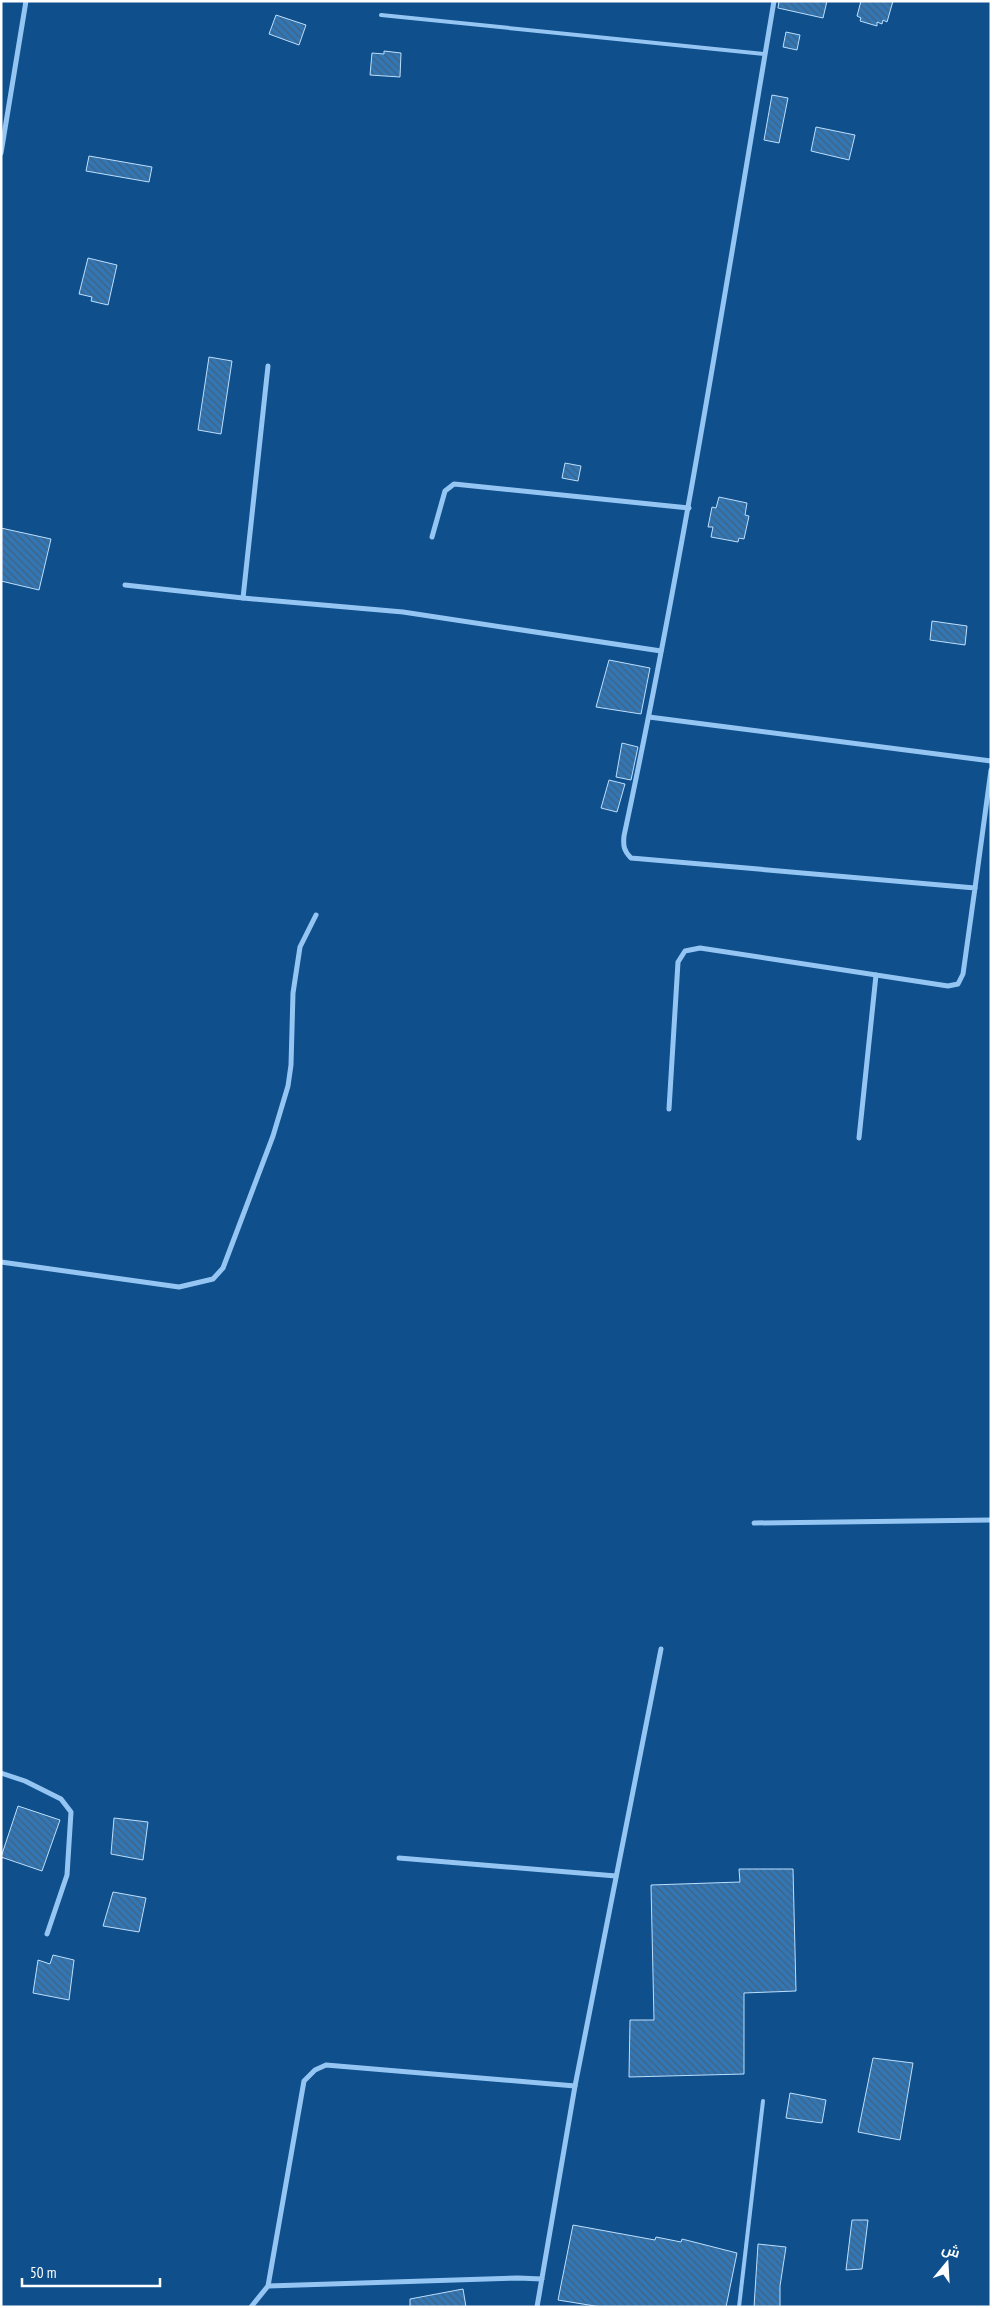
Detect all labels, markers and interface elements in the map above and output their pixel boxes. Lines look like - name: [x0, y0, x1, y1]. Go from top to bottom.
- north arrow: [922, 2238, 972, 2288]
- text: ش: [940, 2239, 962, 2262]
- scale bar: [22, 2256, 160, 2288]
- text: 50 m: [30, 2263, 56, 2282]

